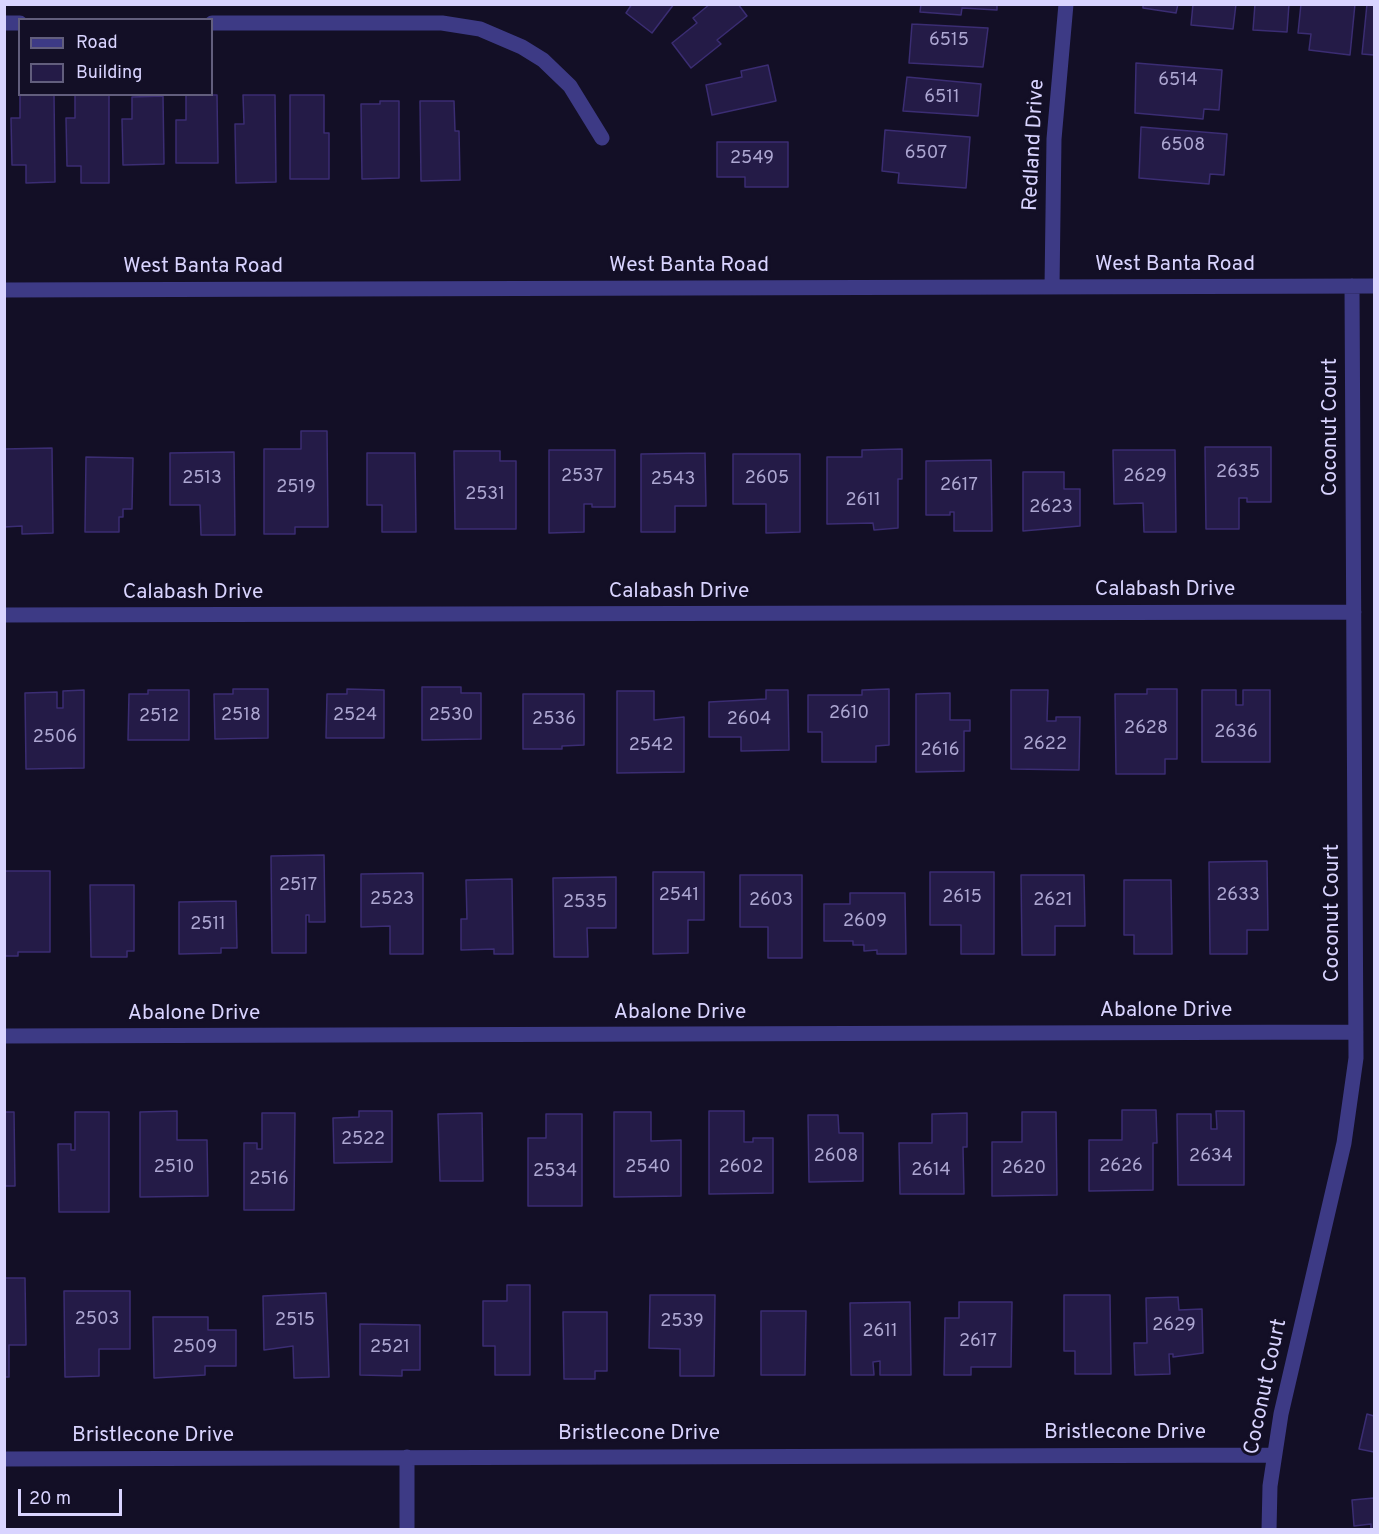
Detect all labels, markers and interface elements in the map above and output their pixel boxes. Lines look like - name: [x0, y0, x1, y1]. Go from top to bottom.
- legend: [18, 18, 213, 96]
- house number: 6515: [929, 30, 969, 52]
- text: Road: [76, 32, 118, 55]
- text: Building: [76, 62, 142, 85]
- house number: 6514: [1158, 70, 1198, 92]
- street label: Redland Drive: [1019, 78, 1051, 212]
- house number: 6511: [924, 87, 960, 109]
- house number: 6508: [1161, 135, 1205, 157]
- house number: 6507: [905, 143, 947, 165]
- house number: 2549: [730, 148, 774, 170]
- street label: West Banta Road: [1095, 253, 1255, 279]
- street label: West Banta Road: [609, 254, 769, 280]
- street label: West Banta Road: [123, 255, 283, 281]
- street label: Coconut Court: [1319, 358, 1345, 496]
- house number: 2635: [1216, 462, 1260, 484]
- house number: 2537: [561, 466, 603, 488]
- house number: 2629: [1123, 466, 1167, 488]
- house number: 2513: [182, 468, 222, 490]
- house number: 2605: [745, 468, 789, 490]
- house number: 2543: [651, 469, 695, 491]
- house number: 2617: [940, 475, 978, 497]
- house number: 2519: [276, 477, 316, 499]
- house number: 2531: [465, 484, 505, 506]
- house number: 2611: [845, 490, 881, 512]
- house number: 2623: [1029, 497, 1073, 519]
- street label: Calabash Drive: [1095, 578, 1235, 604]
- street label: Calabash Drive: [609, 580, 749, 606]
- street label: Calabash Drive: [123, 581, 263, 607]
- house number: 2610: [829, 703, 869, 725]
- house number: 2518: [221, 705, 261, 727]
- house number: 2524: [333, 705, 377, 727]
- house number: 2530: [429, 705, 473, 727]
- house number: 2512: [139, 706, 179, 728]
- house number: 2536: [532, 709, 576, 731]
- house number: 2604: [727, 709, 771, 731]
- house number: 2628: [1124, 718, 1168, 740]
- house number: 2636: [1214, 722, 1258, 744]
- house number: 2506: [33, 727, 77, 749]
- house number: 2622: [1023, 734, 1067, 756]
- house number: 2542: [629, 735, 673, 757]
- house number: 2616: [920, 740, 960, 762]
- street label: Coconut Court: [1321, 844, 1347, 982]
- house number: 2517: [279, 875, 317, 897]
- house number: 2541: [659, 885, 699, 907]
- house number: 2633: [1216, 885, 1260, 907]
- house number: 2615: [942, 887, 982, 909]
- house number: 2523: [370, 889, 414, 911]
- house number: 2603: [749, 890, 793, 912]
- house number: 2621: [1033, 890, 1073, 912]
- house number: 2535: [563, 892, 607, 914]
- house number: 2609: [843, 911, 887, 933]
- house number: 2511: [190, 914, 226, 936]
- street label: Abalone Drive: [1100, 999, 1232, 1025]
- street label: Abalone Drive: [614, 1001, 746, 1027]
- street label: Abalone Drive: [128, 1002, 260, 1028]
- house number: 2522: [341, 1129, 385, 1151]
- house number: 2608: [814, 1146, 858, 1168]
- house number: 2634: [1189, 1146, 1233, 1168]
- house number: 2626: [1099, 1156, 1143, 1178]
- house number: 2510: [154, 1157, 194, 1179]
- house number: 2540: [625, 1157, 671, 1179]
- house number: 2602: [719, 1157, 763, 1179]
- house number: 2620: [1002, 1158, 1046, 1180]
- house number: 2614: [911, 1160, 951, 1182]
- house number: 2534: [533, 1161, 577, 1183]
- house number: 2516: [249, 1169, 289, 1191]
- house number: 2503: [75, 1309, 119, 1331]
- house number: 2515: [275, 1310, 315, 1332]
- house number: 2539: [660, 1311, 704, 1333]
- house number: 2629: [1152, 1315, 1196, 1337]
- street label: Coconut Court: [1240, 1317, 1294, 1457]
- house number: 2611: [862, 1321, 898, 1343]
- house number: 2617: [959, 1331, 997, 1353]
- house number: 2509: [173, 1337, 217, 1359]
- house number: 2521: [370, 1337, 410, 1359]
- street label: Bristlecone Drive: [1044, 1421, 1206, 1447]
- street label: Bristlecone Drive: [558, 1422, 720, 1448]
- street label: Bristlecone Drive: [72, 1424, 234, 1450]
- scale bar: [21, 1477, 124, 1515]
- text: 20 m: [29, 1488, 71, 1511]

